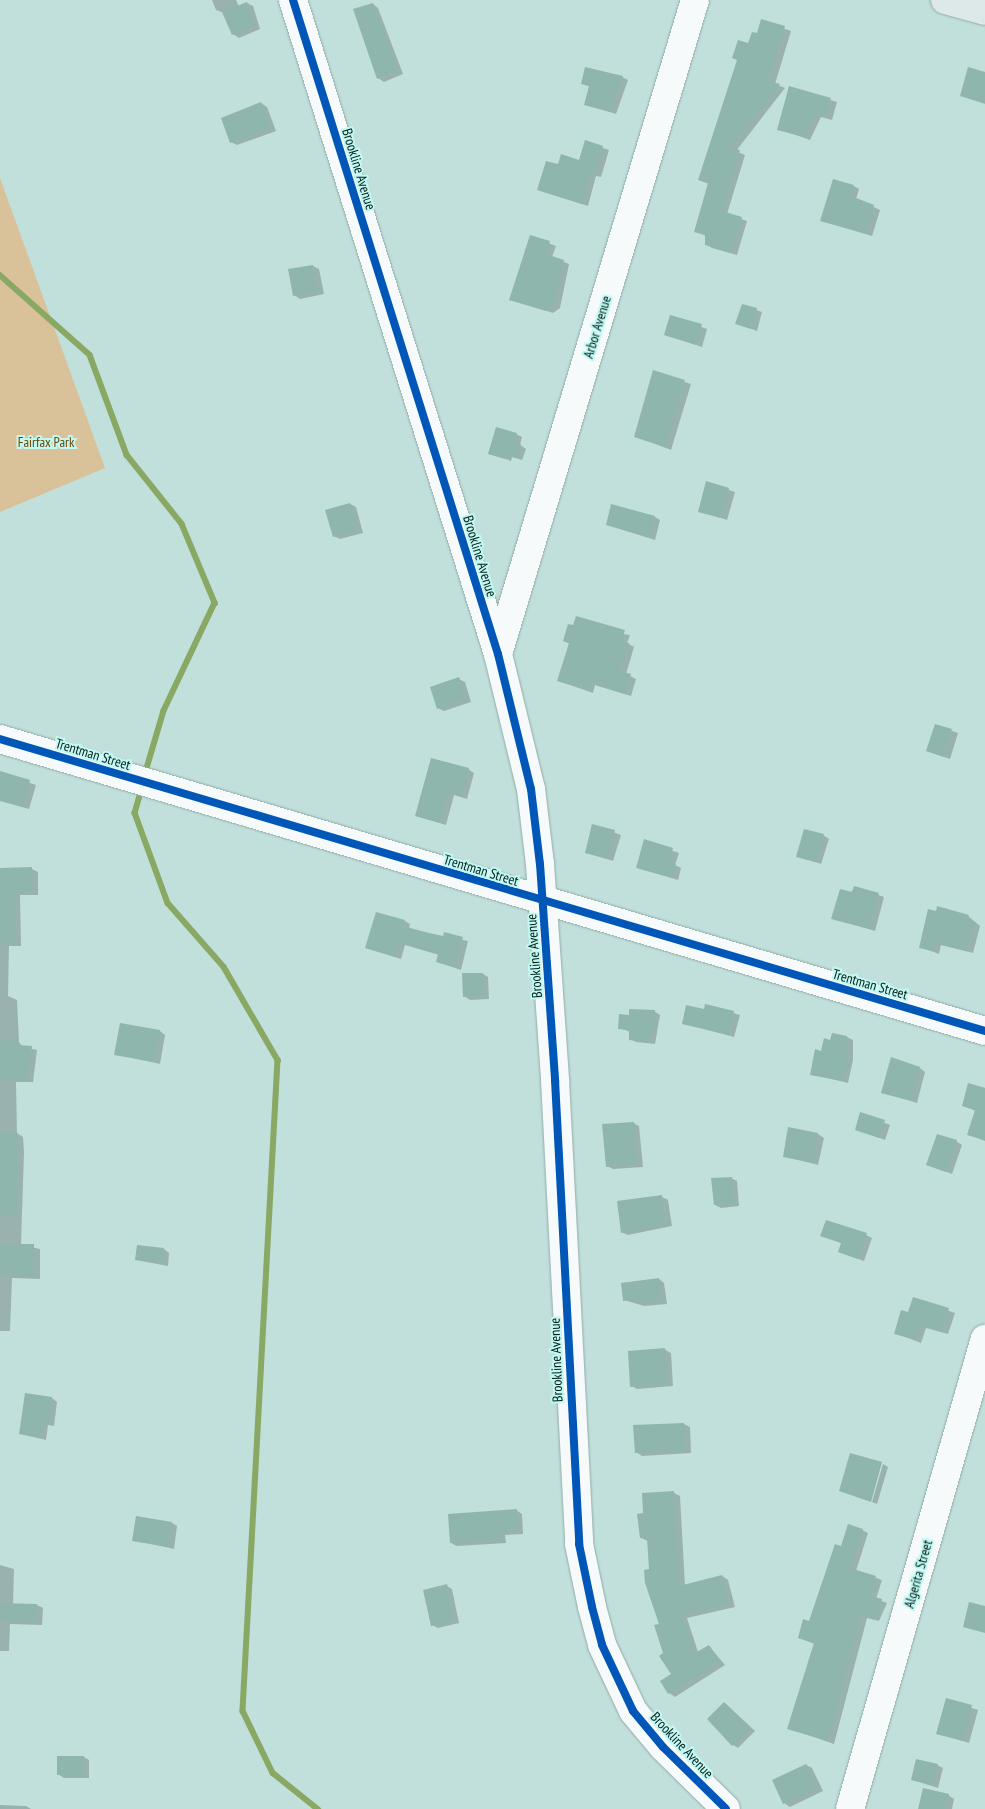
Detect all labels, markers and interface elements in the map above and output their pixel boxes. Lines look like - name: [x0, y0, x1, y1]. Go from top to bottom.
- street label: Brookline Avenue: [339, 126, 379, 212]
- street label: Arbor Avenue: [579, 294, 615, 360]
- park label: Fairfax Park: [18, 434, 74, 450]
- street label: Brookline Avenue: [460, 513, 500, 599]
- street label: Trentman Street: [53, 735, 133, 773]
- street label: Trentman Street: [441, 851, 521, 889]
- street label: Brookline Avenue: [523, 913, 545, 999]
- street label: Trentman Street: [830, 965, 910, 1003]
- street label: Brookline Avenue: [546, 1317, 566, 1403]
- street label: Algerita Street: [900, 1538, 936, 1610]
- street label: Brookline Avenue: [647, 1708, 717, 1782]

